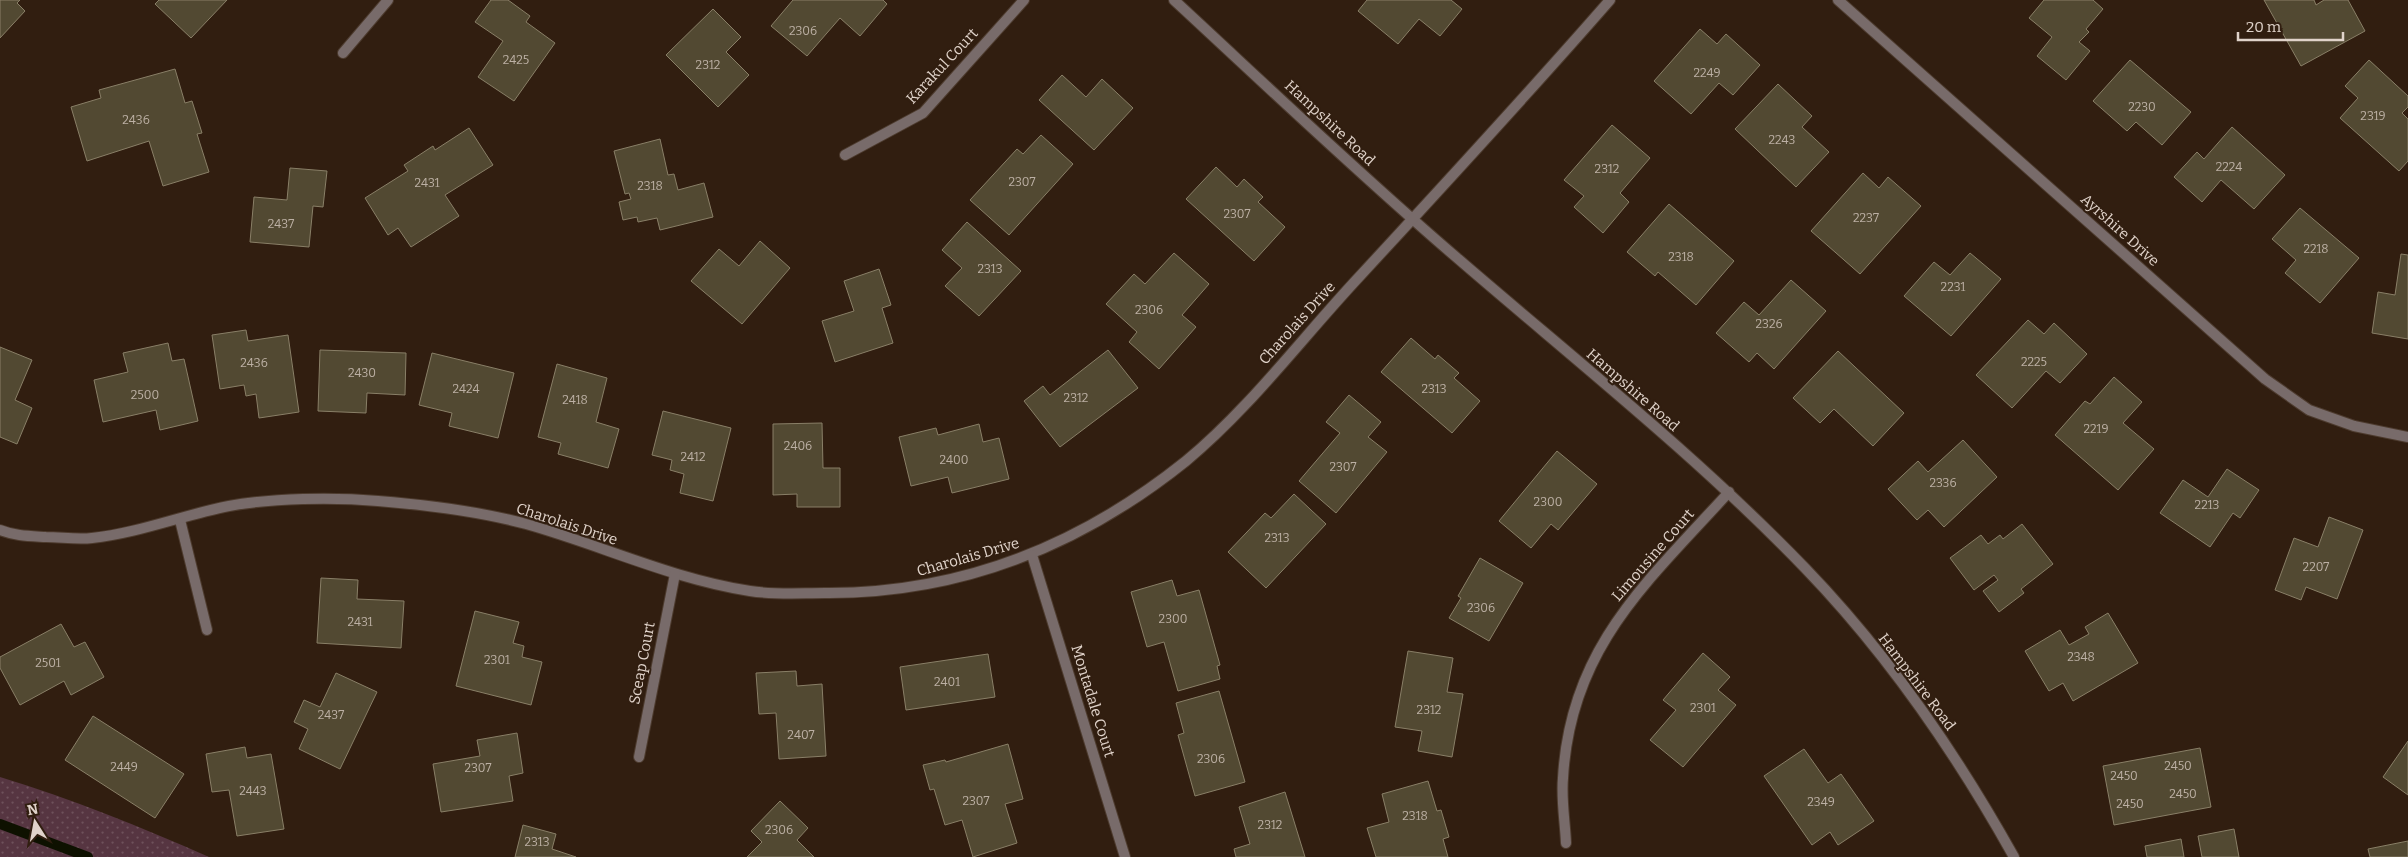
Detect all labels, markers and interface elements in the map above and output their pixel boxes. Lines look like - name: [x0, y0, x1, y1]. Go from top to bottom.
- scale bar: [2238, 10, 2343, 42]
- text: 20 m: [2246, 18, 2282, 36]
- house number: 2306: [789, 24, 817, 38]
- street label: Karakul Court: [902, 24, 982, 108]
- house number: 2425: [503, 53, 529, 67]
- house number: 2312: [696, 58, 720, 72]
- house number: 2249: [1693, 66, 1721, 80]
- street label: Hampshire Road: [1281, 77, 1379, 170]
- house number: 2230: [2128, 100, 2156, 114]
- house number: 2319: [2360, 109, 2386, 123]
- house number: 2436: [122, 113, 150, 127]
- house number: 2243: [1769, 133, 1796, 147]
- house number: 2224: [2216, 160, 2242, 174]
- house number: 2312: [1595, 162, 1619, 176]
- house number: 2307: [1008, 175, 1036, 189]
- house number: 2431: [414, 176, 440, 190]
- house number: 2318: [637, 179, 663, 193]
- street label: Ayrshire Drive: [2077, 190, 2163, 270]
- house number: 2307: [1223, 207, 1251, 221]
- house number: 2237: [1853, 211, 1879, 225]
- house number: 2437: [268, 217, 294, 231]
- house number: 2218: [2303, 242, 2329, 256]
- house number: 2318: [1668, 250, 1694, 264]
- house number: 2313: [977, 262, 1003, 276]
- street label: Charolais Drive: [1255, 278, 1339, 368]
- house number: 2231: [1941, 280, 1966, 294]
- house number: 2306: [1135, 303, 1163, 317]
- house number: 2326: [1756, 317, 1782, 331]
- street label: Hampshire Road: [1583, 345, 1683, 435]
- house number: 2225: [2021, 355, 2047, 369]
- house number: 2436: [240, 356, 268, 370]
- house number: 2430: [348, 366, 376, 380]
- house number: 2424: [452, 382, 480, 396]
- house number: 2313: [1421, 382, 1447, 396]
- house number: 2500: [131, 388, 159, 402]
- house number: 2312: [1064, 391, 1088, 405]
- house number: 2418: [562, 393, 588, 407]
- house number: 2219: [2084, 422, 2108, 436]
- house number: 2406: [784, 439, 812, 453]
- house number: 2412: [681, 450, 705, 464]
- house number: 2400: [940, 453, 968, 467]
- house number: 2307: [1329, 460, 1357, 474]
- house number: 2336: [1929, 476, 1957, 490]
- house number: 2300: [1534, 495, 1562, 509]
- house number: 2213: [2195, 498, 2220, 512]
- street label: Charolais Drive: [514, 499, 620, 549]
- street label: Limousine Court: [1608, 505, 1698, 605]
- house number: 2313: [1264, 531, 1290, 545]
- street label: Charolais Drive: [915, 534, 1021, 580]
- house number: 2207: [2303, 560, 2329, 574]
- house number: 2306: [1467, 601, 1495, 615]
- house number: 2300: [1159, 612, 1187, 626]
- house number: 2431: [347, 615, 373, 629]
- street label: Sceap Court: [625, 620, 659, 706]
- street label: Hampshire Road: [1875, 630, 1959, 734]
- street label: Montadale Court: [1067, 643, 1119, 760]
- house number: 2348: [2067, 650, 2095, 664]
- house number: 2301: [484, 653, 510, 667]
- house number: 2501: [35, 656, 61, 670]
- house number: 2401: [934, 675, 960, 689]
- house number: 2301: [1690, 701, 1716, 715]
- house number: 2312: [1417, 703, 1441, 717]
- house number: 2437: [318, 708, 344, 722]
- house number: 2407: [787, 728, 815, 742]
- house number: 2306: [1197, 752, 1225, 766]
- house number: 2450: [2164, 759, 2192, 773]
- house number: 2449: [110, 760, 138, 774]
- house number: 2307: [464, 761, 492, 775]
- house number: 2450: [2110, 769, 2138, 783]
- house number: 2443: [239, 784, 267, 798]
- house number: 2450: [2169, 787, 2197, 801]
- house number: 2307: [962, 794, 990, 808]
- house number: 2349: [1807, 795, 1835, 809]
- north arrow: [10, 797, 60, 847]
- house number: 2450: [2116, 797, 2144, 811]
- text: N: [26, 800, 40, 819]
- house number: 2318: [1402, 809, 1428, 823]
- house number: 2312: [1258, 818, 1282, 832]
- house number: 2306: [765, 823, 793, 837]
- house number: 2313: [524, 835, 550, 849]

